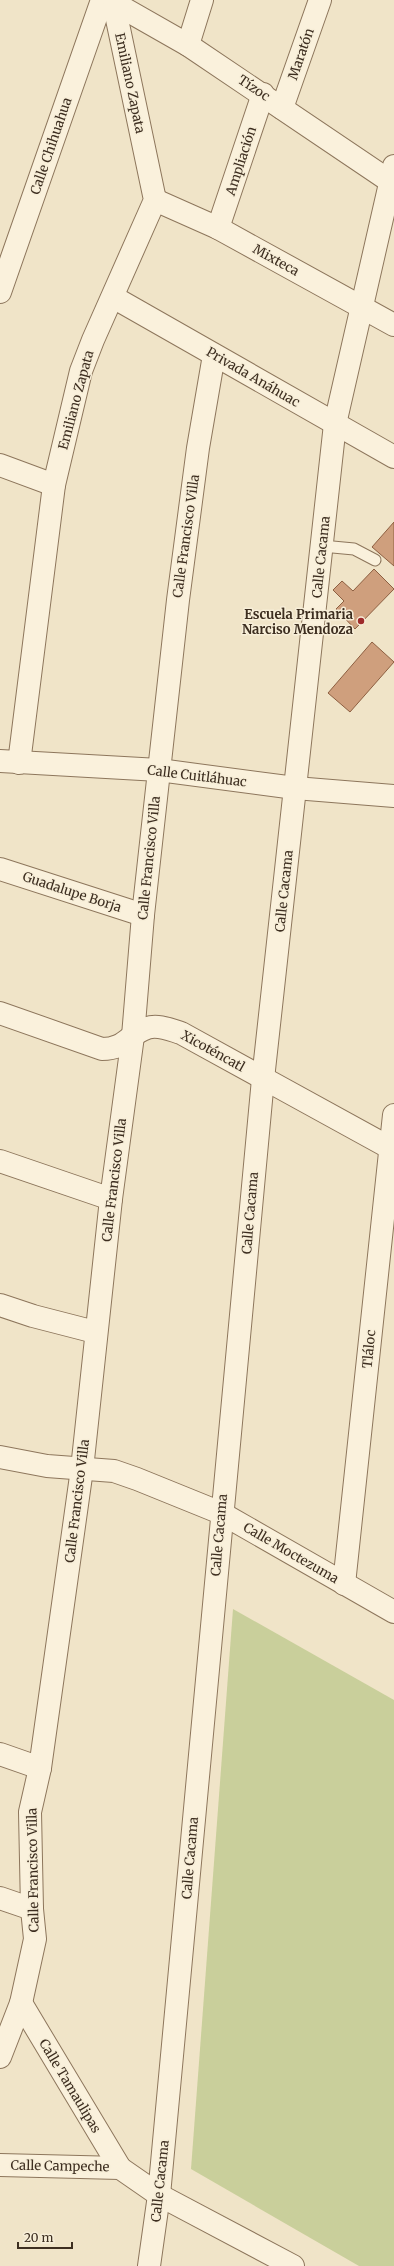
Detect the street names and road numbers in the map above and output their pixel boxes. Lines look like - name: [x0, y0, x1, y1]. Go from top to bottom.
- street label: Maratón: [284, 26, 318, 82]
- street label: Emiliano Zapata: [111, 31, 149, 135]
- street label: Tízoc: [235, 71, 274, 105]
- street label: Calle Chihuahua: [26, 95, 76, 197]
- street label: Ampliación: [222, 124, 260, 199]
- street label: Mixteca: [250, 240, 302, 280]
- street label: Privada Anáhuac: [203, 343, 303, 411]
- street label: Emiliano Zapata: [55, 348, 97, 452]
- street label: Calle Francisco Villa: [169, 473, 203, 599]
- street label: Calle Cacama: [308, 515, 334, 599]
- street label: Calle Cuitláhuac: [146, 761, 248, 791]
- street label: Calle Francisco Villa: [134, 795, 164, 921]
- street label: Calle Cacama: [271, 849, 297, 933]
- street label: Guadalupe Borja: [20, 868, 124, 916]
- street label: Xicoténcatl: [178, 1027, 248, 1075]
- street label: Calle Francisco Villa: [98, 1117, 130, 1243]
- street label: Calle Cacama: [238, 1171, 262, 1255]
- street label: Tláloc: [359, 1328, 380, 1369]
- street label: Calle Francisco Villa: [61, 1438, 93, 1564]
- street label: Calle Cacama: [207, 1493, 231, 1577]
- street label: Calle Moctezuma: [240, 1519, 342, 1587]
- street label: Calle Francisco Villa: [23, 1808, 43, 1932]
- street label: Calle Cacama: [178, 1816, 202, 1900]
- street label: Calle Tamaulipas: [35, 2036, 105, 2136]
- street label: Calle Cacama: [147, 2139, 173, 2223]
- street label: Calle Campeche: [10, 2157, 110, 2175]

